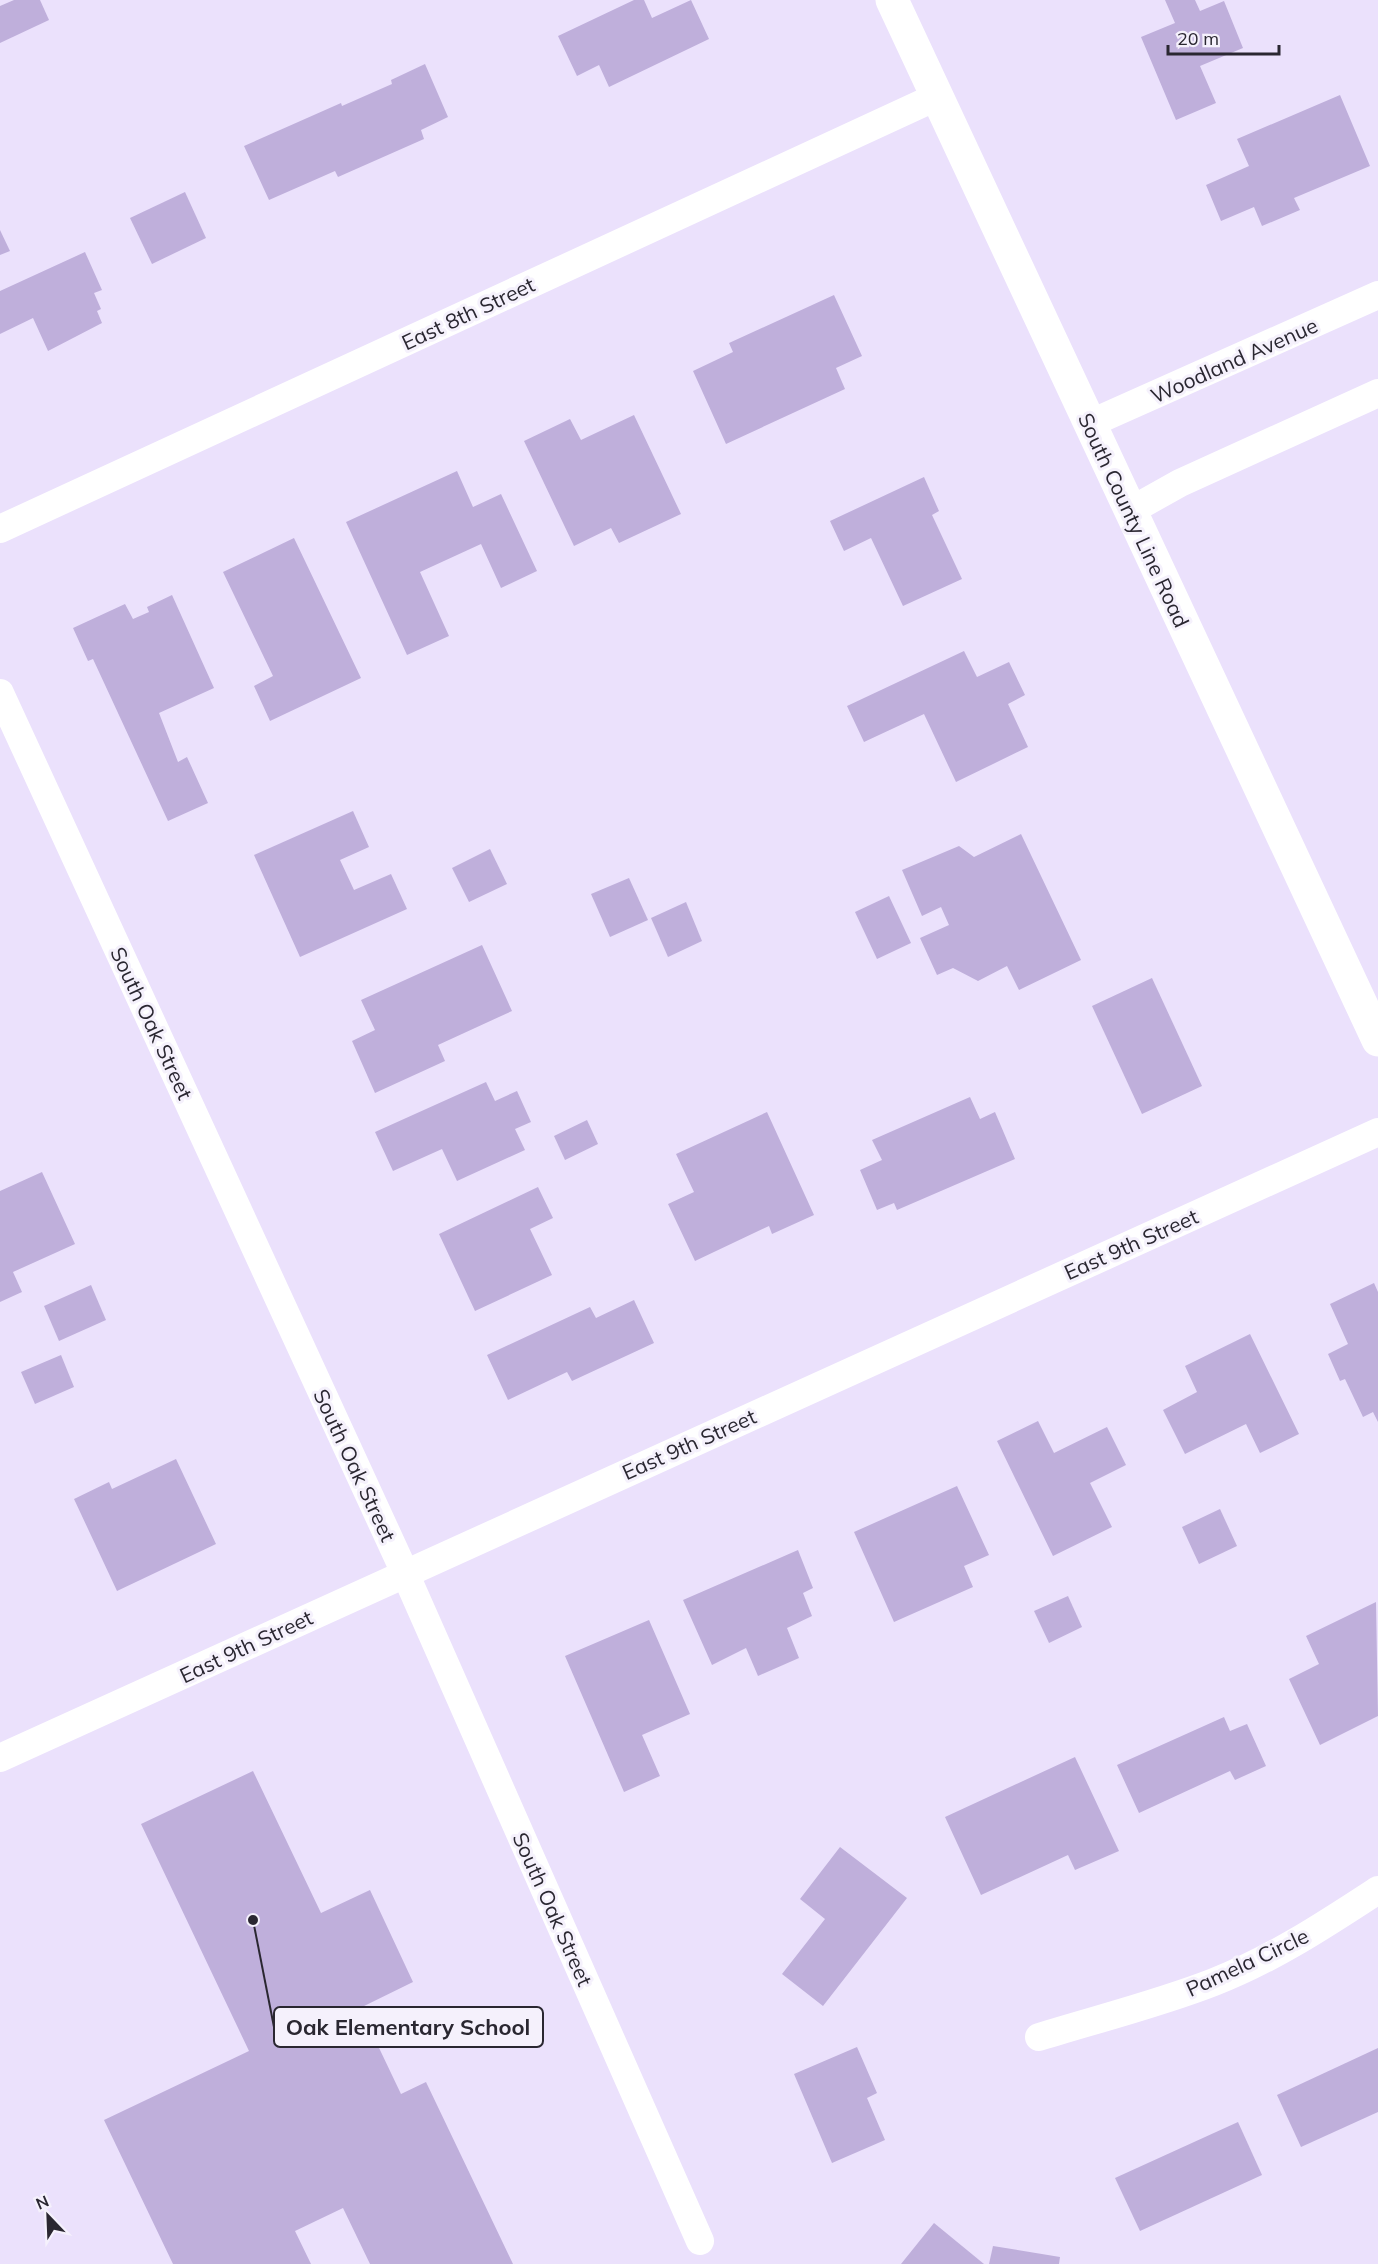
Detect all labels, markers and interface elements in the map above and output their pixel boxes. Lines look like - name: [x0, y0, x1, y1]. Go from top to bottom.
- scale bar: [1168, 18, 1279, 56]
- text: 20 m: [1177, 27, 1219, 50]
- street label: East 8th Street: [397, 271, 539, 355]
- street label: Woodland Avenue: [1147, 312, 1321, 408]
- street label: South County Line Road: [1073, 409, 1195, 631]
- street label: South Oak Street: [105, 943, 199, 1103]
- street label: East 9th Street: [1060, 1203, 1202, 1285]
- street label: South Oak Street: [308, 1385, 402, 1545]
- street label: East 9th Street: [618, 1403, 760, 1485]
- street label: East 9th Street: [175, 1604, 317, 1688]
- street label: South Oak Street: [507, 1828, 599, 1990]
- street label: Pamela Circle: [1182, 1922, 1312, 2002]
- callout: Oak Elementary School: [274, 2007, 543, 2047]
- text: Oak Elementary School: [286, 2013, 530, 2041]
- north arrow: [18, 2186, 78, 2246]
- text: N: [33, 2191, 52, 2214]

